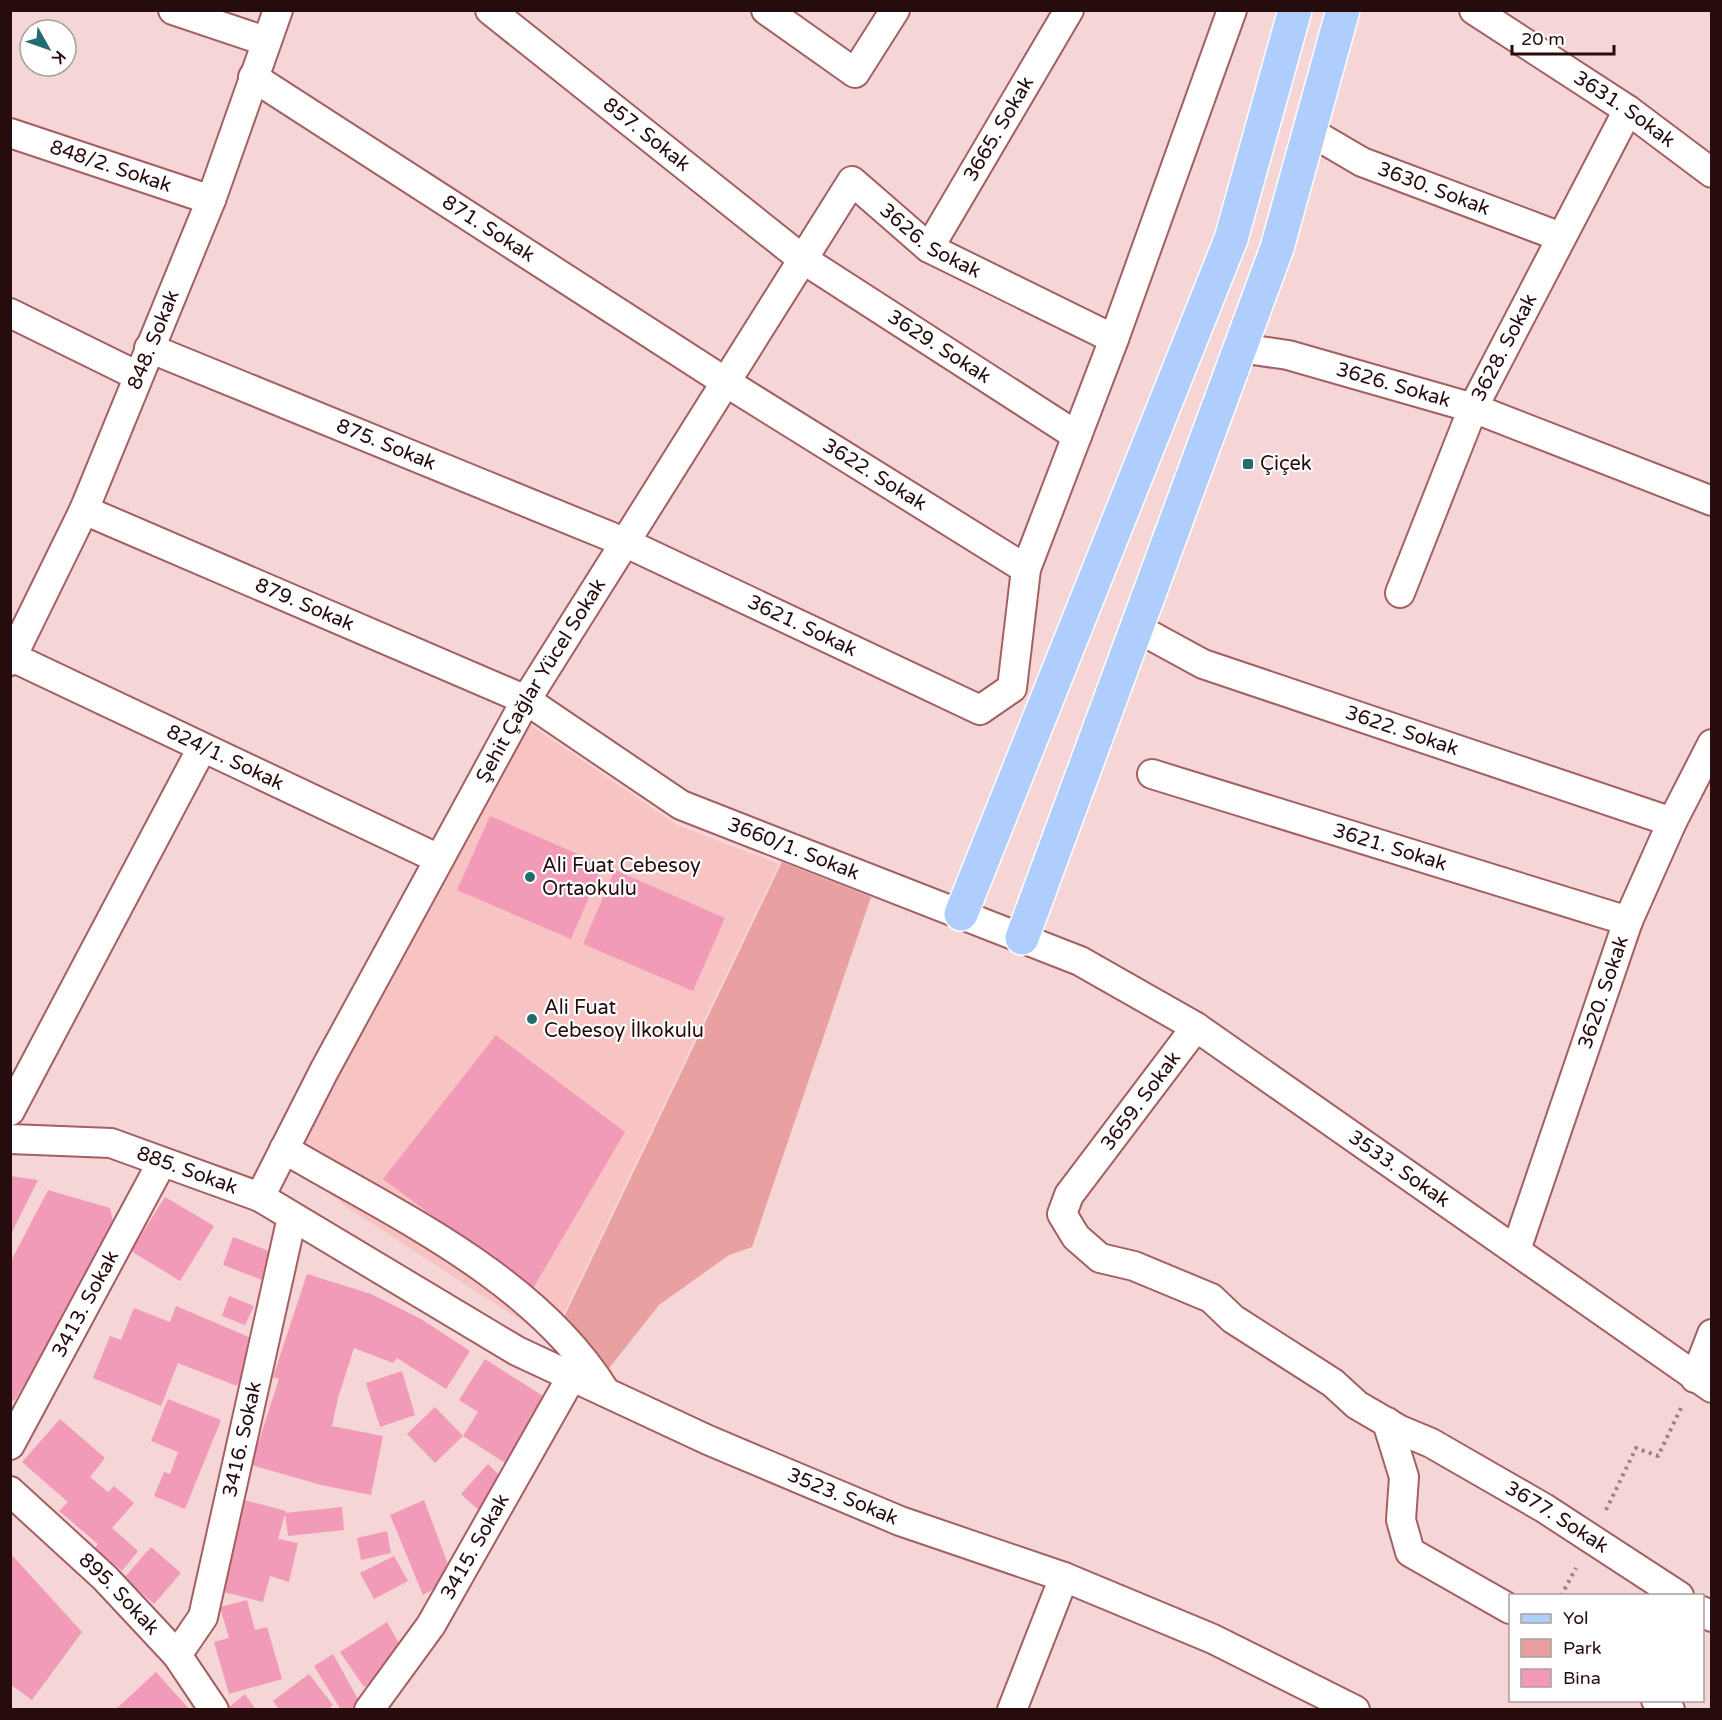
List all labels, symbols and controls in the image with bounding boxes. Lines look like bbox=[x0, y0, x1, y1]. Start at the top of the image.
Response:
north arrow bbox=[18, 18, 78, 78]
scale bar bbox=[1512, 18, 1614, 56]
text: 20 m bbox=[1521, 28, 1565, 50]
text: K bbox=[47, 46, 70, 68]
street label: 3631. Sokak bbox=[1569, 66, 1680, 153]
street label: 3665. Sokak bbox=[959, 72, 1039, 186]
street label: 857. Sokak bbox=[598, 93, 695, 177]
street label: 848/2. Sokak bbox=[47, 135, 175, 198]
street label: 3630. Sokak bbox=[1374, 157, 1493, 221]
street label: 871. Sokak bbox=[437, 190, 539, 268]
street label: 3626. Sokak bbox=[875, 198, 985, 284]
street label: 848. Sokak bbox=[123, 286, 185, 393]
street label: 3628. Sokak bbox=[1467, 290, 1542, 405]
street label: 3629. Sokak bbox=[883, 305, 995, 389]
street label: 3626. Sokak bbox=[1333, 357, 1453, 413]
street label: 875. Sokak bbox=[333, 414, 439, 476]
street label: 3622. Sokak bbox=[818, 433, 931, 516]
place label: Çiçek bbox=[1260, 452, 1312, 476]
marker: Çiçek bbox=[1241, 457, 1255, 471]
street label: 879. Sokak bbox=[251, 573, 358, 637]
street label: Şehit Çağlar Yücel Sokak bbox=[471, 574, 611, 787]
street label: 3621. Sokak bbox=[744, 590, 861, 662]
street label: 3622. Sokak bbox=[1342, 701, 1462, 761]
street label: 824/1. Sokak bbox=[163, 720, 288, 796]
street label: 3660/1. Sokak bbox=[724, 812, 863, 886]
street label: 3621. Sokak bbox=[1330, 819, 1450, 876]
place label: Ali Fuat Cebesoy Ortaokulu bbox=[542, 854, 701, 901]
marker: Ali Fuat Cebesoy Ortaokulu bbox=[523, 870, 537, 884]
street label: 3620. Sokak bbox=[1573, 933, 1634, 1052]
place label: Ali Fuat Cebesoy İlkokulu bbox=[544, 996, 704, 1043]
marker: Ali Fuat Cebesoy İlkokulu bbox=[525, 1012, 539, 1026]
street label: 3659. Sokak bbox=[1096, 1047, 1186, 1155]
street label: 3533. Sokak bbox=[1344, 1125, 1454, 1213]
street label: 885. Sokak bbox=[134, 1141, 241, 1200]
street label: 3413. Sokak bbox=[47, 1246, 124, 1362]
street label: 3416. Sokak bbox=[218, 1379, 267, 1500]
street label: 3523. Sokak bbox=[784, 1463, 902, 1531]
street label: 3677. Sokak bbox=[1501, 1476, 1613, 1559]
street label: 3415. Sokak bbox=[436, 1490, 515, 1604]
street label: 895. Sokak bbox=[74, 1548, 164, 1640]
legend bbox=[1509, 1594, 1704, 1702]
text: Yol bbox=[1563, 1607, 1589, 1629]
text: Park bbox=[1563, 1637, 1602, 1659]
text: Bina bbox=[1563, 1667, 1601, 1689]

